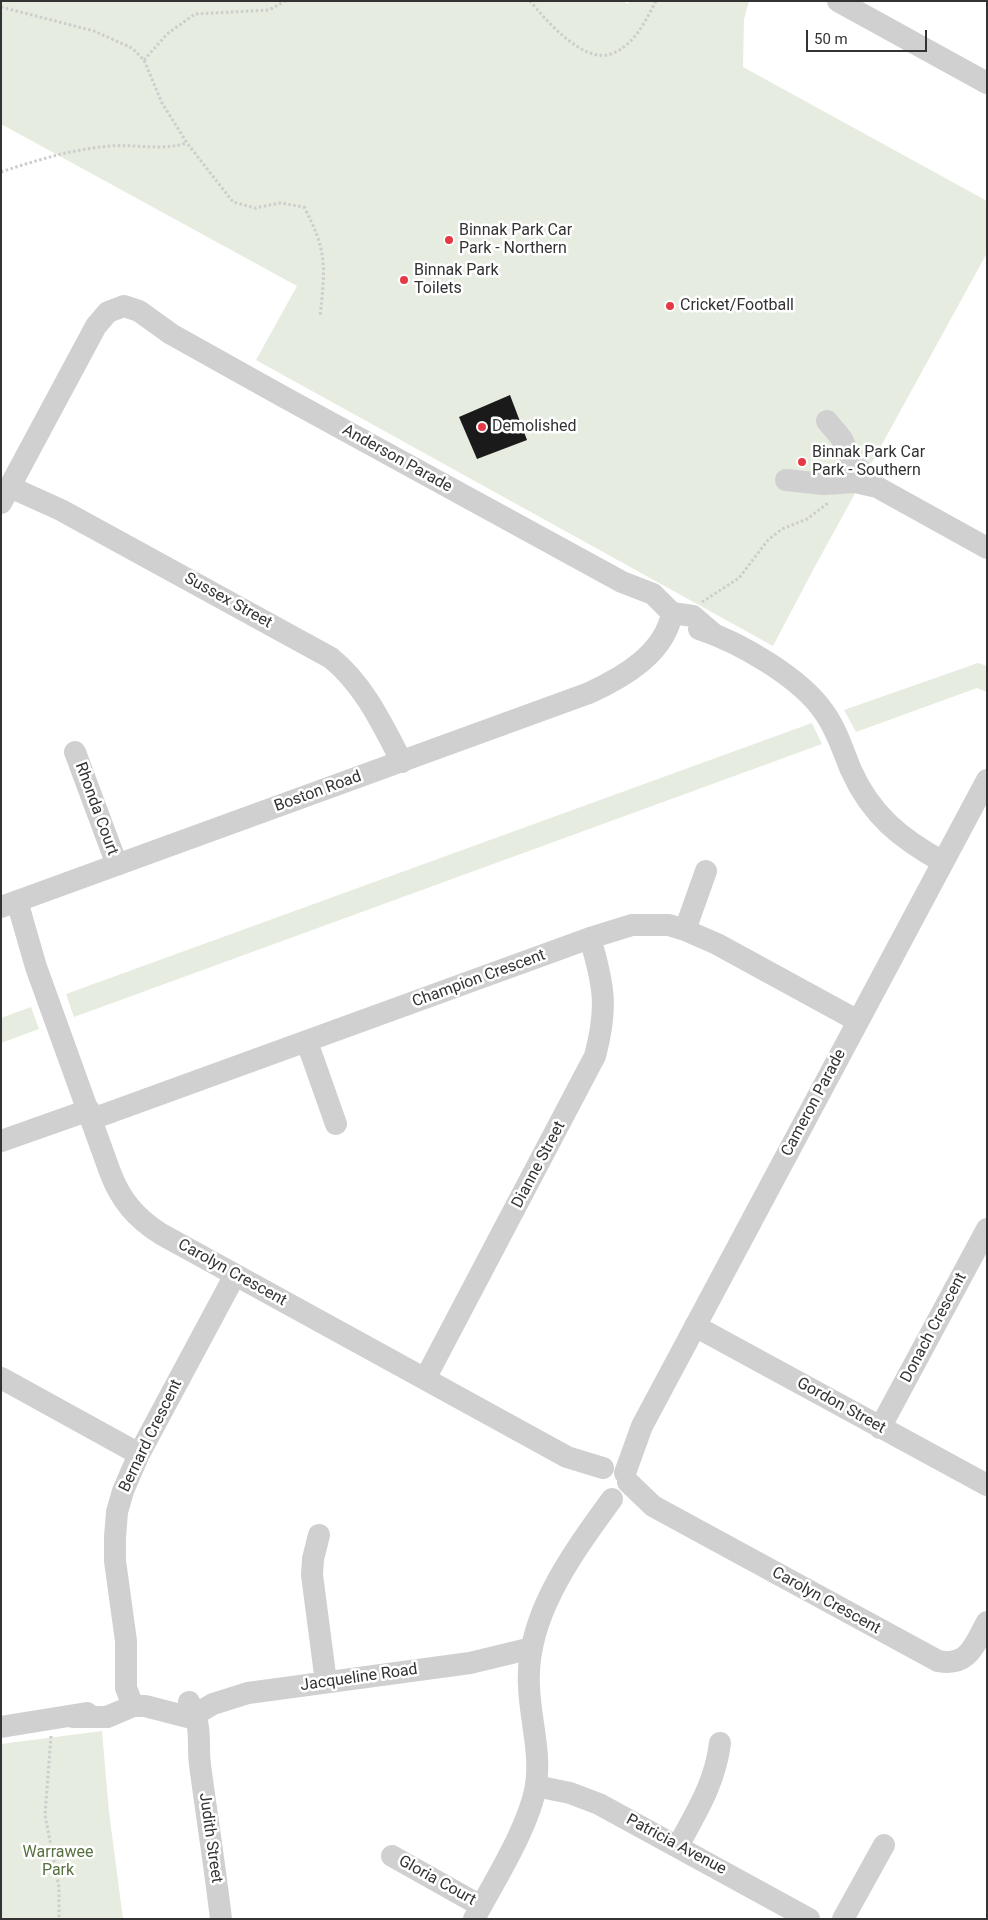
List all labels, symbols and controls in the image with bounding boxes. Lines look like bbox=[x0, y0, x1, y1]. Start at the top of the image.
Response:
scale bar bbox=[808, 20, 929, 52]
text: 50 m bbox=[814, 30, 848, 48]
place label: Binnak Park Car Park - Northern bbox=[459, 221, 572, 259]
marker: Binnak Park Car Park - Northern bbox=[443, 234, 455, 246]
place label: Binnak Park Toilets bbox=[414, 261, 499, 299]
marker: Binnak Park Toilets bbox=[398, 274, 410, 286]
place label: Cricket/Football bbox=[680, 296, 794, 316]
marker: Cricket/Football bbox=[664, 300, 676, 312]
place label: Demolished bbox=[492, 417, 576, 437]
street label: Anderson Parade bbox=[339, 421, 455, 497]
marker: Demolished bbox=[476, 421, 488, 433]
place label: Binnak Park Car Park - Southern bbox=[812, 443, 925, 481]
marker: Binnak Park Car Park - Southern bbox=[796, 456, 808, 468]
street label: Sussex Street bbox=[181, 569, 275, 633]
street label: Rhonda Court bbox=[70, 760, 122, 858]
street label: Boston Road bbox=[272, 767, 364, 817]
street label: Champion Crescent bbox=[410, 946, 548, 1012]
street label: Cameron Parade bbox=[778, 1046, 850, 1160]
street label: Dianne Street bbox=[508, 1118, 570, 1212]
street label: Carolyn Crescent bbox=[174, 1235, 290, 1311]
street label: Donach Crescent bbox=[897, 1270, 971, 1386]
street label: Gordon Street bbox=[793, 1374, 889, 1438]
street label: Bernard Crescent bbox=[115, 1376, 187, 1496]
street label: Carolyn Crescent bbox=[768, 1563, 884, 1639]
street label: Jacqueline Road bbox=[299, 1660, 419, 1696]
street label: Judith Street bbox=[194, 1792, 226, 1884]
street label: Patricia Avenue bbox=[623, 1811, 729, 1879]
park label: Warrawee Park bbox=[23, 1843, 93, 1881]
street label: Gloria Court bbox=[395, 1852, 479, 1910]

